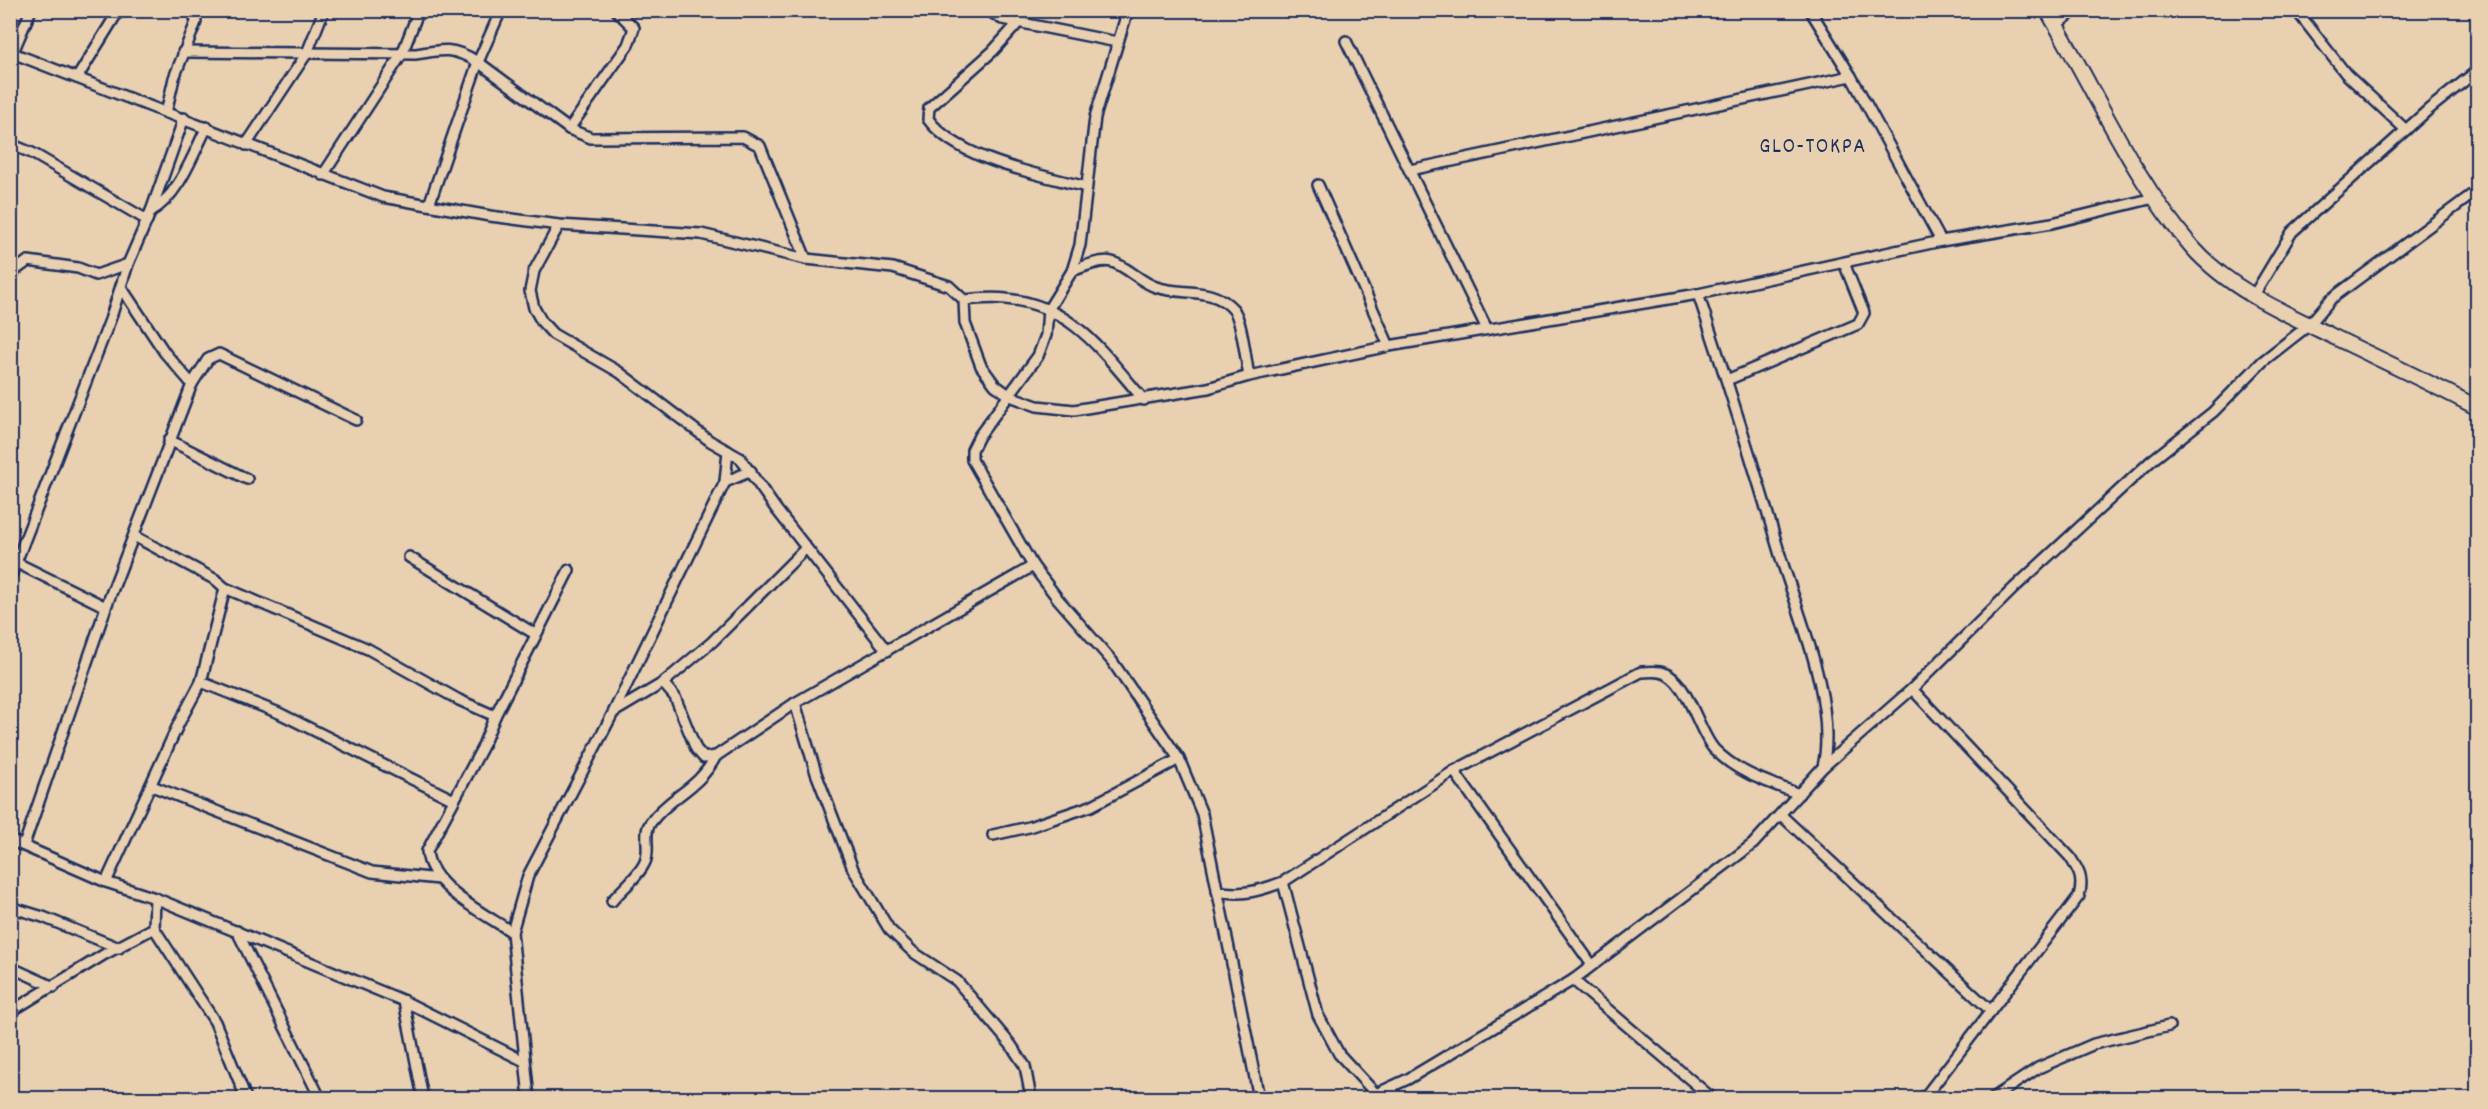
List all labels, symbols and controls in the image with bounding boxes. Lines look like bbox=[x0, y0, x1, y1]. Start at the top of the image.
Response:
district label: GLO-TOKPA bbox=[1759, 132, 1867, 163]

